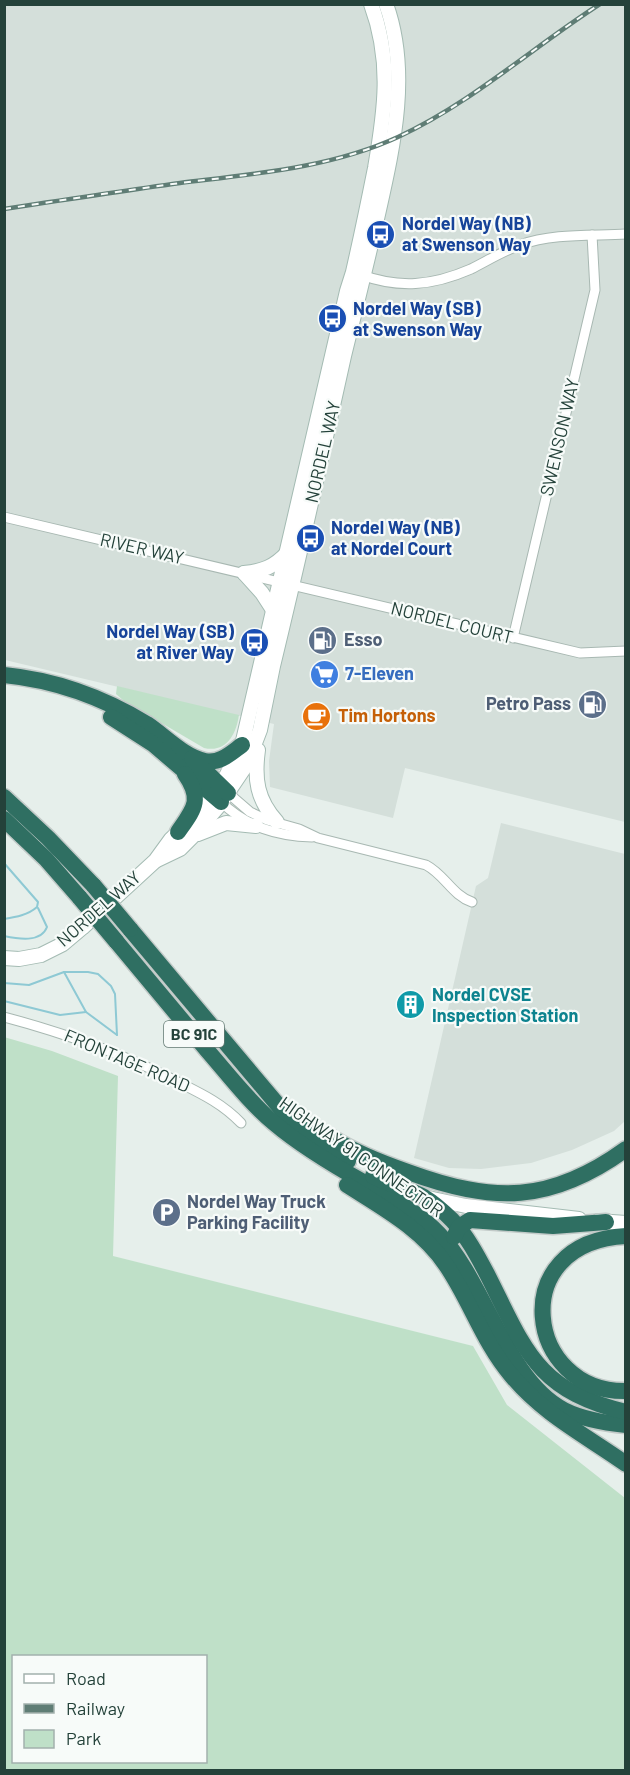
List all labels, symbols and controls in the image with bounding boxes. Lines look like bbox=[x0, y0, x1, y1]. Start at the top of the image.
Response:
place label: Nordel Way (NB) at Swenson Way bbox=[402, 212, 532, 255]
bus stop icon: Nordel Way (NB) at Swenson Way bbox=[365, 218, 397, 250]
place label: Nordel Way (SB) at Swenson Way bbox=[353, 297, 482, 340]
bus stop icon: Nordel Way (SB) at Swenson Way bbox=[316, 303, 348, 335]
street label: SWENSON WAY bbox=[535, 376, 583, 498]
street label: NORDEL WAY bbox=[300, 399, 344, 505]
place label: Nordel Way (NB) at Nordel Court bbox=[331, 516, 461, 559]
bus stop icon: Nordel Way (NB) at Nordel Court bbox=[294, 522, 326, 554]
street label: RIVER WAY bbox=[98, 528, 186, 568]
street label: NORDEL COURT bbox=[389, 596, 516, 648]
place label: Nordel Way (SB) at River Way bbox=[106, 620, 235, 663]
fuel station icon: Esso bbox=[307, 624, 339, 656]
bus stop icon: Nordel Way (SB) at River Way bbox=[239, 626, 271, 658]
place label: Esso bbox=[344, 628, 382, 650]
supermarket icon: 7-Eleven bbox=[308, 658, 340, 690]
place label: 7-Eleven bbox=[345, 662, 414, 684]
fuel station icon: Petro Pass bbox=[576, 688, 608, 720]
place label: Petro Pass bbox=[486, 692, 571, 714]
cafe icon: Tim Hortons bbox=[301, 700, 333, 732]
place label: Tim Hortons bbox=[338, 704, 436, 726]
street label: NORDEL WAY bbox=[52, 866, 145, 951]
place label: Nordel CVSE Inspection Station bbox=[432, 983, 578, 1026]
building icon: Nordel CVSE Inspection Station bbox=[395, 989, 427, 1021]
road number: BC 91C bbox=[164, 1021, 224, 1047]
street label: FRONTAGE ROAD bbox=[61, 1024, 194, 1096]
street label: HIGHWAY 91 CONNECTOR bbox=[275, 1091, 448, 1221]
place label: Nordel Way Truck Parking Facility bbox=[187, 1190, 326, 1233]
parking icon: Nordel Way Truck Parking Facility bbox=[150, 1196, 182, 1228]
legend bbox=[12, 1655, 207, 1763]
text: Road bbox=[66, 1667, 106, 1689]
text: Railway bbox=[66, 1697, 125, 1719]
text: Park bbox=[66, 1727, 101, 1749]

